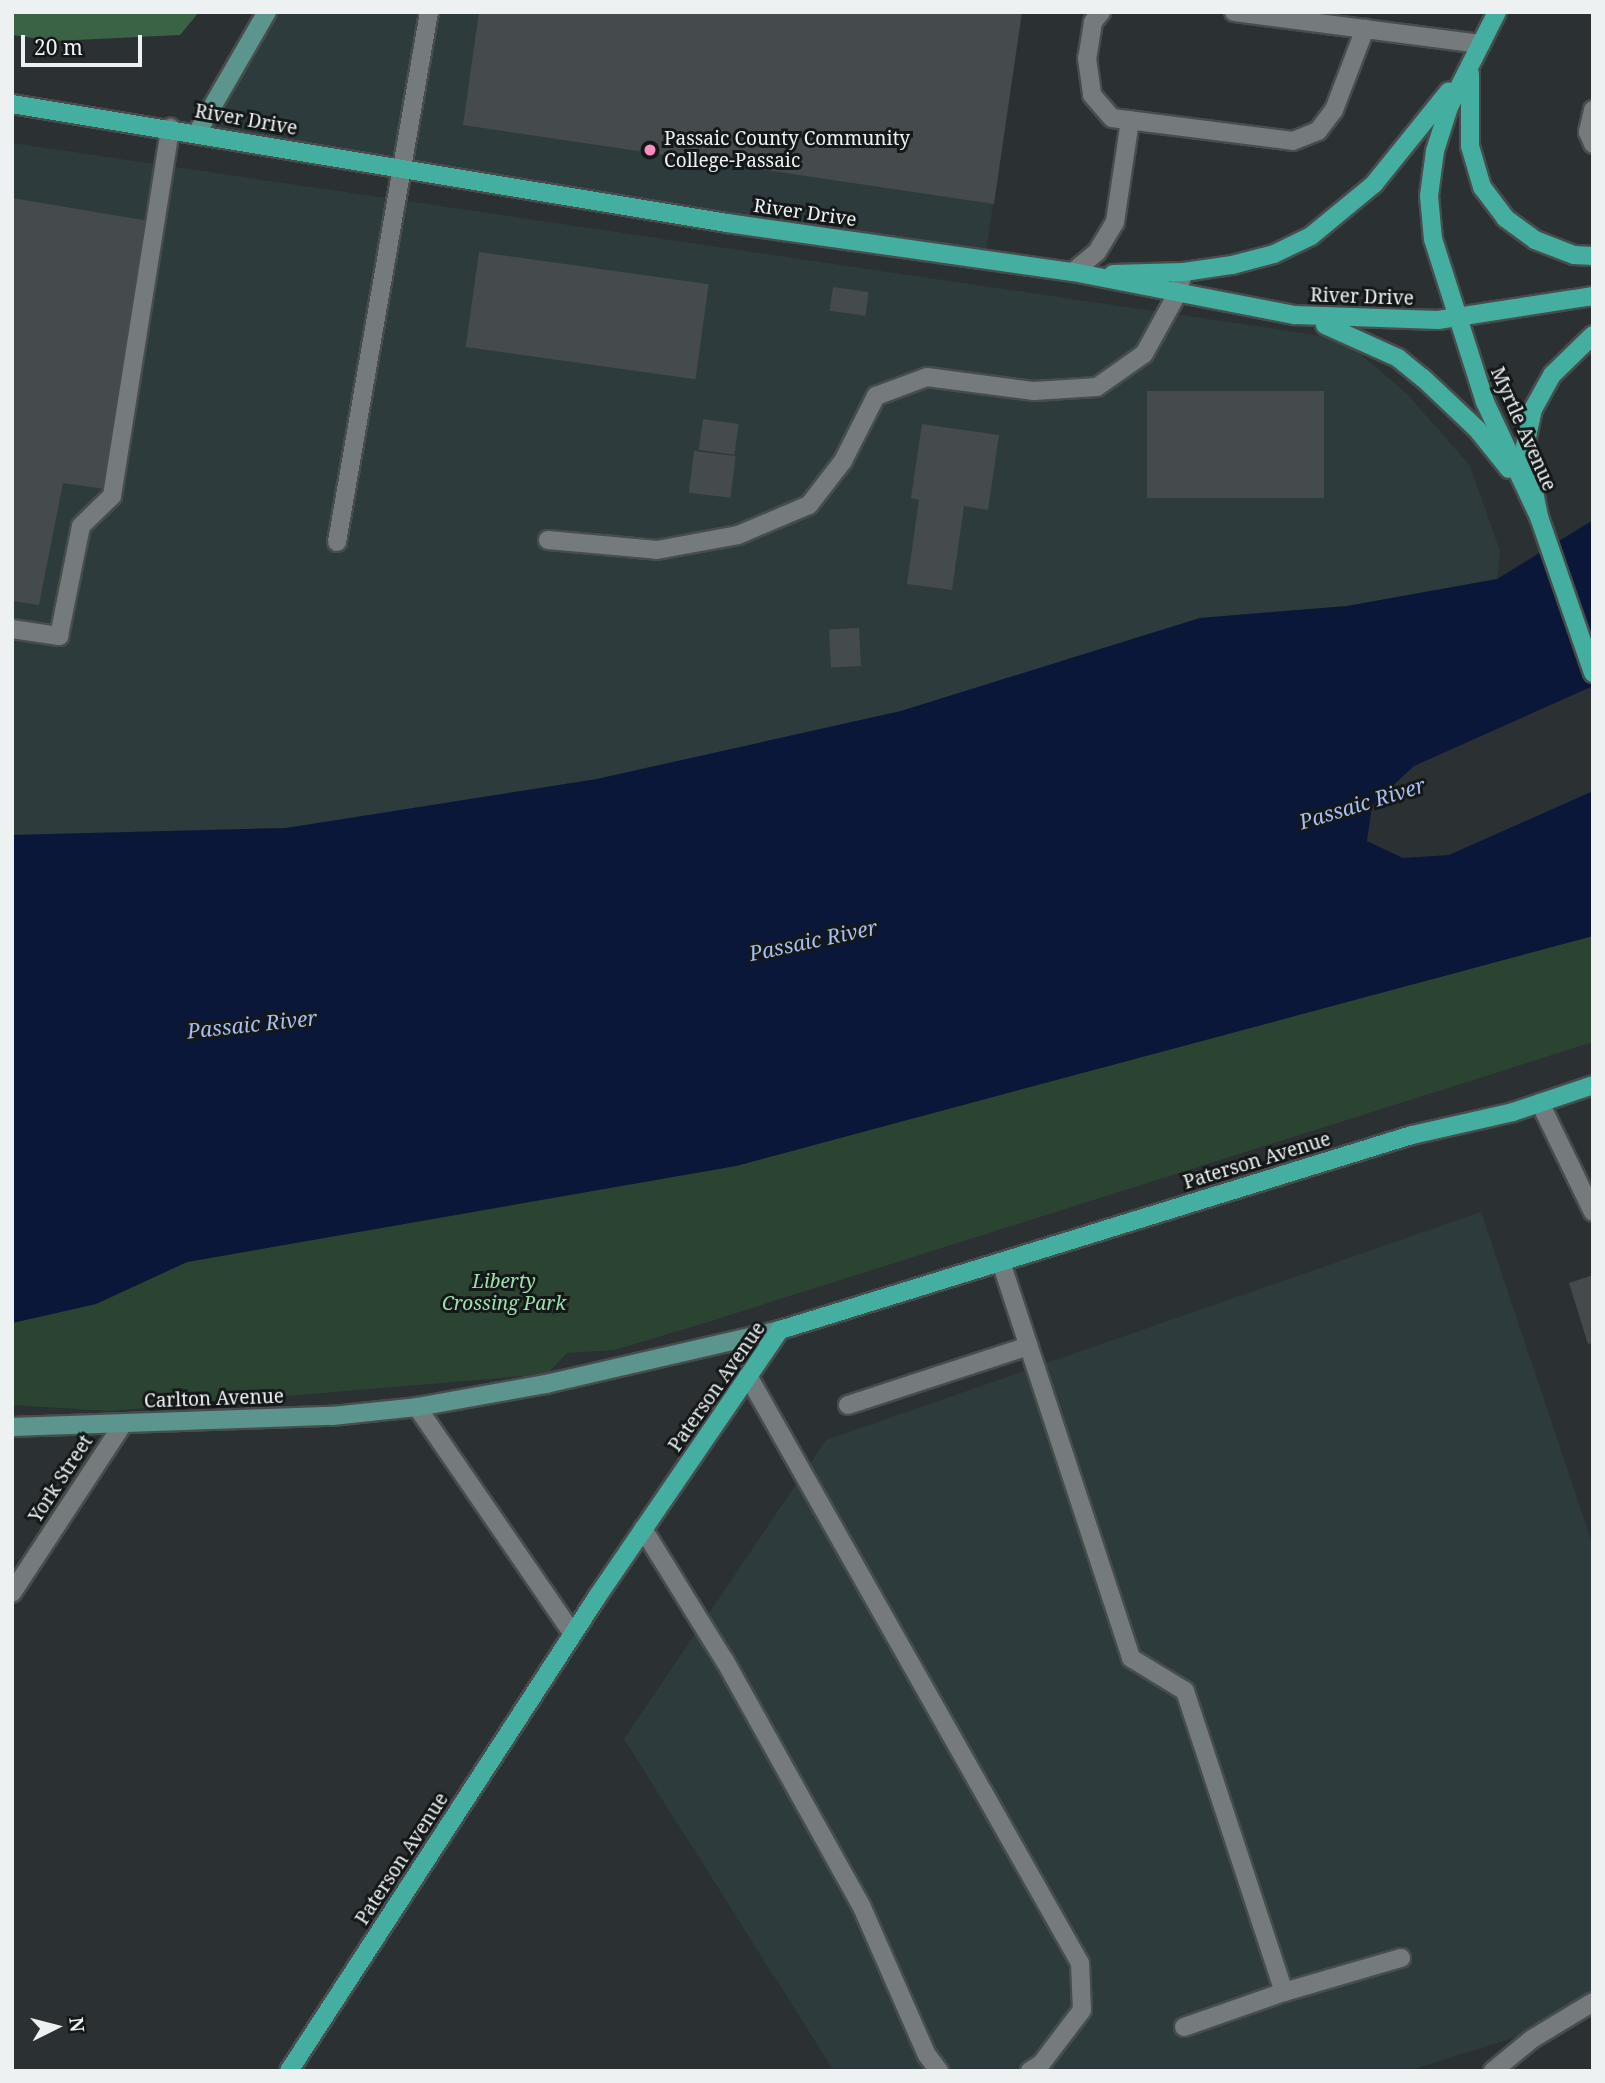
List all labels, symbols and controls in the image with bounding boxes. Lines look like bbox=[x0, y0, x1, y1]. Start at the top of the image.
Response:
scale bar bbox=[24, 21, 145, 65]
text: 20 m bbox=[34, 33, 83, 61]
street label: River Drive bbox=[193, 100, 299, 140]
place label: Passaic County Community College-Passaic bbox=[664, 128, 910, 172]
marker: Passaic County Community College-Passaic bbox=[642, 142, 658, 158]
street label: River Drive bbox=[752, 195, 858, 231]
street label: River Drive bbox=[1310, 284, 1414, 310]
street label: Myrtle Avenue bbox=[1486, 364, 1560, 494]
water label: Passaic River bbox=[1296, 772, 1428, 834]
water label: Passaic River bbox=[746, 914, 880, 966]
water label: Passaic River bbox=[186, 1005, 318, 1043]
street label: Paterson Avenue bbox=[1181, 1128, 1333, 1194]
park label: Liberty Crossing Park bbox=[442, 1271, 566, 1315]
street label: Paterson Avenue bbox=[664, 1318, 770, 1456]
street label: Carlton Avenue bbox=[144, 1385, 284, 1413]
street label: York Street bbox=[24, 1431, 98, 1527]
street label: Paterson Avenue bbox=[351, 1789, 453, 1929]
north arrow bbox=[21, 1992, 91, 2062]
text: N bbox=[63, 2016, 91, 2034]

